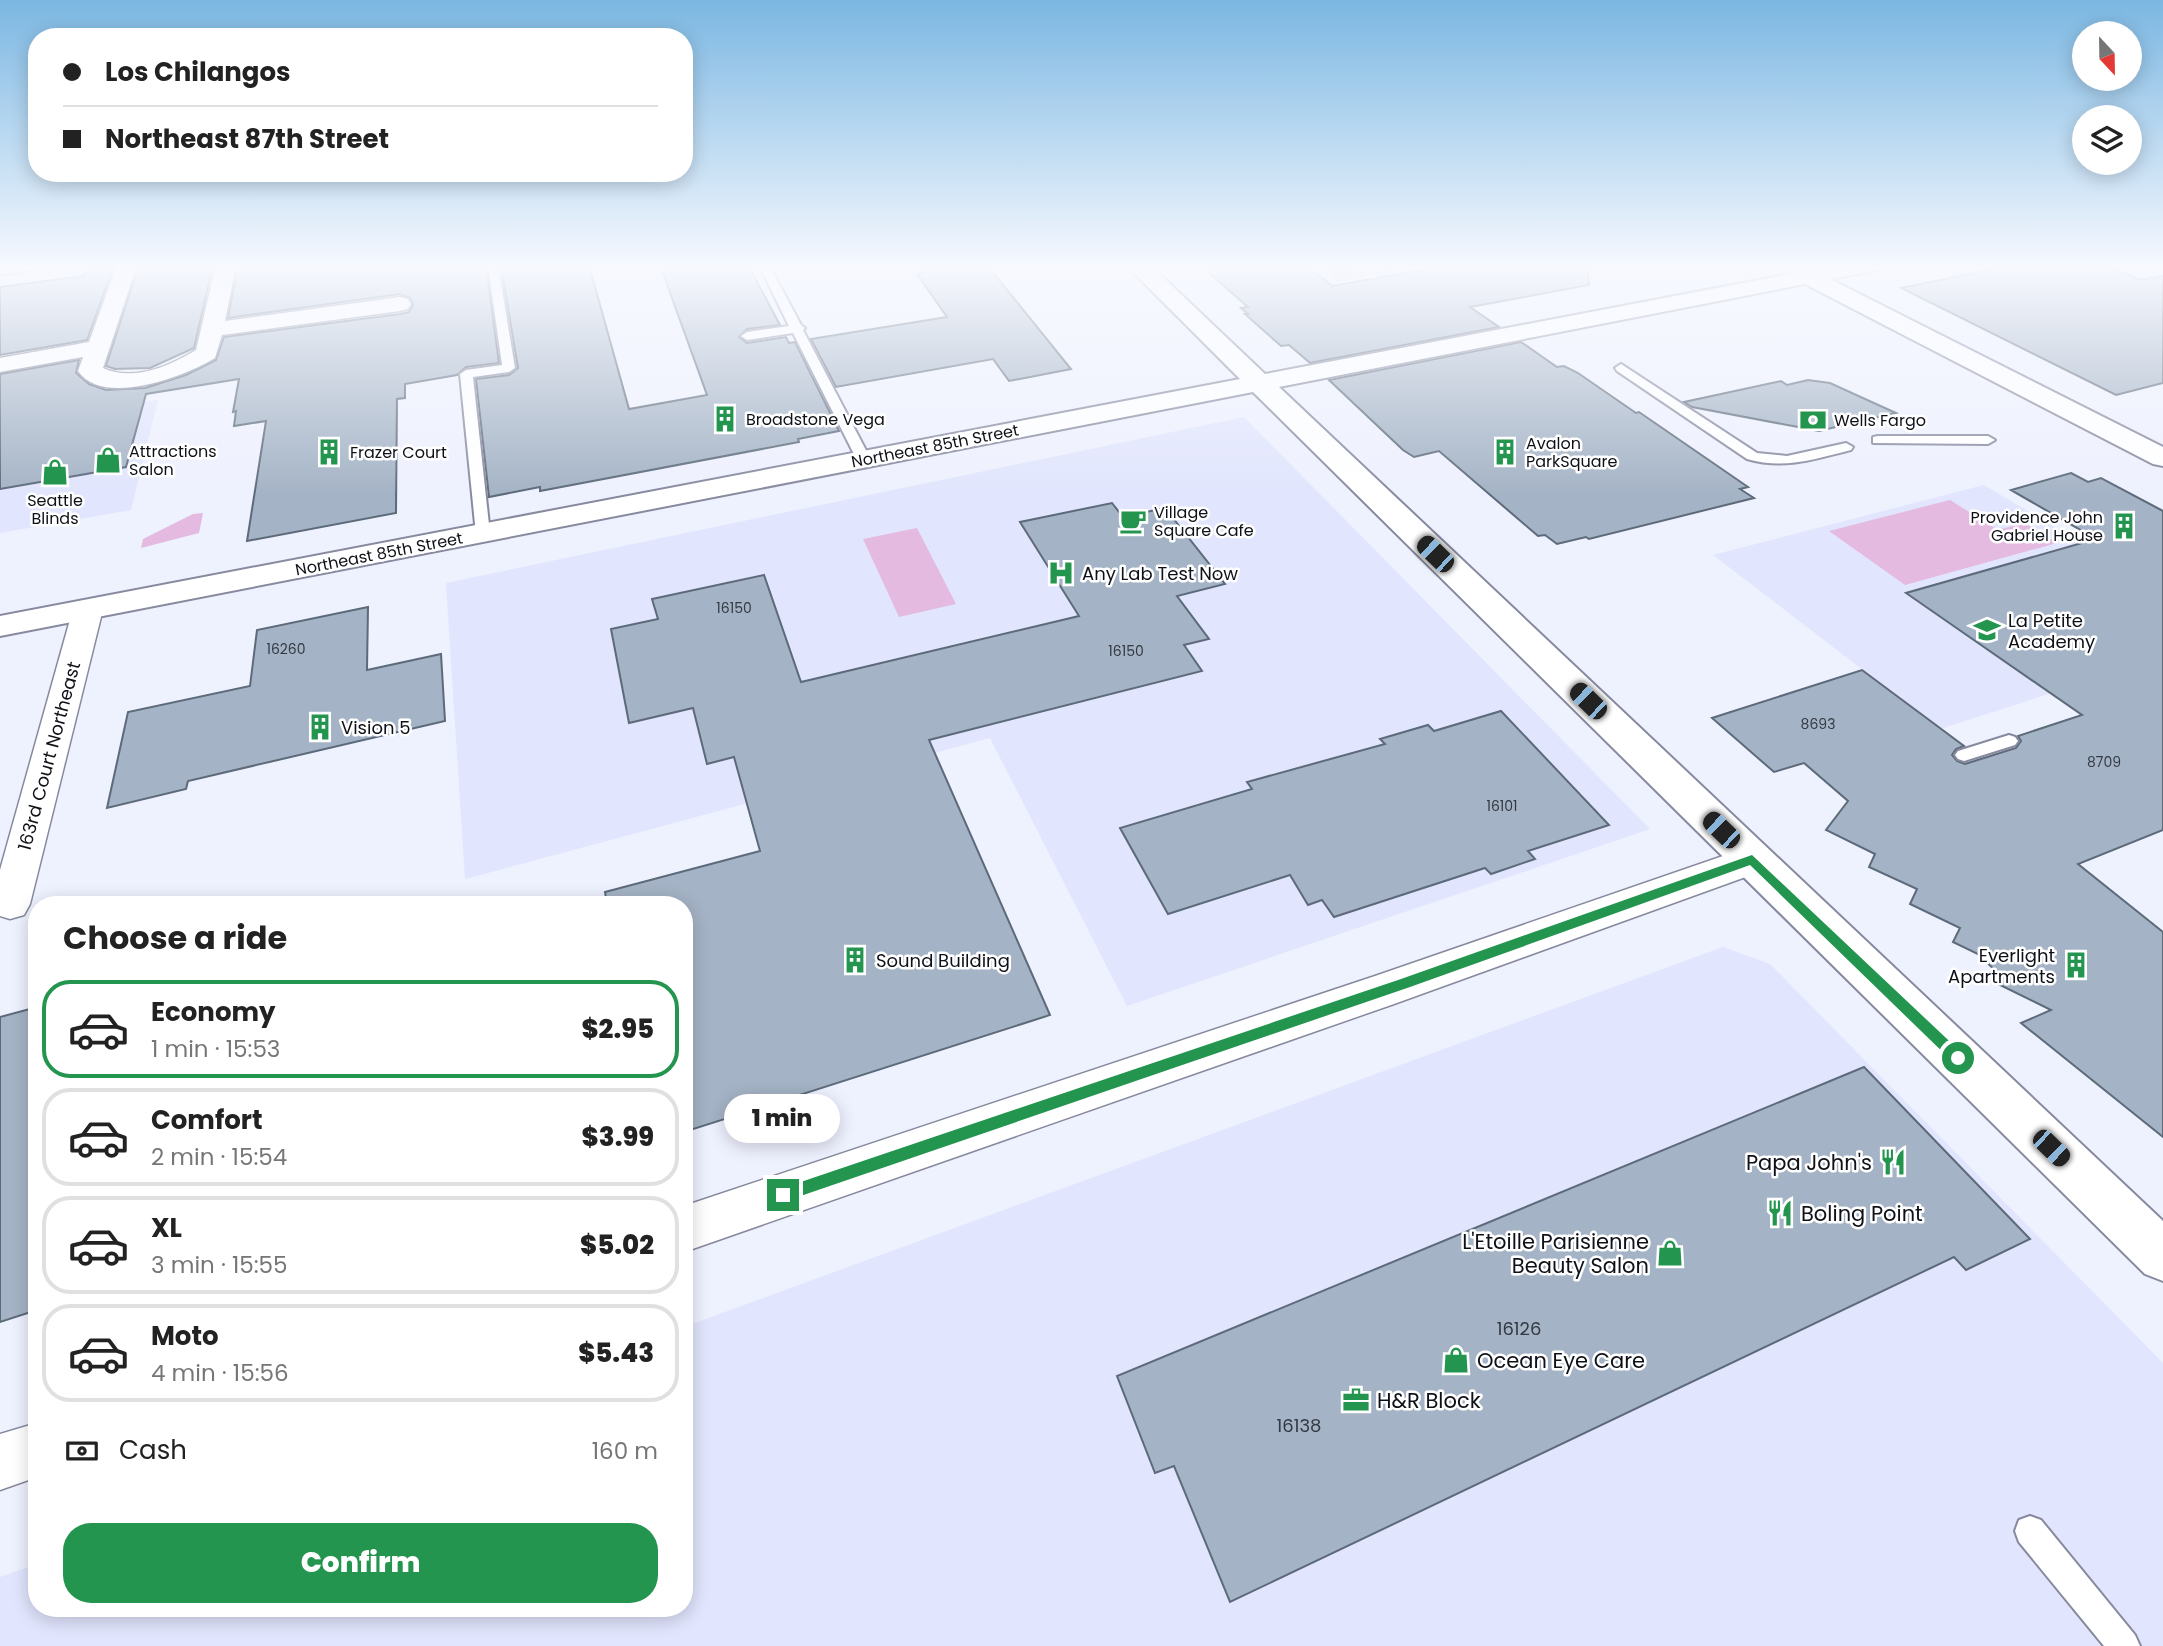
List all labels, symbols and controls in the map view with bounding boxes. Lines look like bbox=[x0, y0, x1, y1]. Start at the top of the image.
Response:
north arrow bbox=[2072, 21, 2142, 91]
map controls bbox=[2072, 21, 2142, 175]
text: Los Chilangos bbox=[105, 54, 291, 90]
button: layers bbox=[2072, 105, 2142, 175]
text: Northeast 87th Street bbox=[105, 121, 389, 157]
building icon: Broadstone Vega bbox=[710, 404, 740, 434]
bank icon: Wells Fargo bbox=[1798, 405, 1828, 435]
place label: Broadstone Vega bbox=[746, 408, 885, 431]
place label: Wells Fargo bbox=[1834, 409, 1926, 432]
street label: Northeast 85th Street bbox=[849, 418, 1021, 474]
place label: Avalon ParkSquare bbox=[1526, 432, 1618, 473]
building icon: Frazer Court bbox=[314, 437, 344, 467]
building icon: Avalon ParkSquare bbox=[1490, 437, 1520, 467]
place label: Attractions Salon bbox=[129, 440, 217, 481]
place label: Frazer Court bbox=[350, 441, 447, 464]
shop icon: Attractions Salon bbox=[93, 445, 123, 475]
shop icon: Seattle Blinds bbox=[40, 457, 70, 487]
place label: Seattle Blinds bbox=[27, 489, 83, 530]
place label: Village Square Cafe bbox=[1154, 501, 1254, 542]
cafe icon: Village Square Cafe bbox=[1118, 506, 1148, 536]
place label: Providence John Gabriel House bbox=[1971, 506, 2103, 547]
building icon: Providence John Gabriel House bbox=[2109, 511, 2139, 541]
street label: Northeast 85th Street bbox=[293, 526, 465, 582]
car bbox=[1413, 532, 1458, 576]
hospital icon: Any Lab Test Now bbox=[1046, 558, 1076, 588]
place label: Any Lab Test Now bbox=[1082, 561, 1238, 586]
house number: 16150 bbox=[716, 598, 752, 618]
place label: La Petite Academy bbox=[2008, 608, 2095, 654]
school or university icon: La Petite Academy bbox=[1972, 615, 2002, 645]
house number: 16260 bbox=[266, 639, 306, 659]
house number: 16150 bbox=[1108, 641, 1144, 661]
street label: 163rd Court Northeast bbox=[12, 659, 86, 853]
car bbox=[1566, 679, 1611, 723]
building icon: Vision 5 bbox=[305, 712, 335, 742]
house number: 8693 bbox=[1801, 714, 1835, 734]
place label: Vision 5 bbox=[341, 715, 411, 740]
house number: 8709 bbox=[2087, 752, 2121, 772]
house number: 16101 bbox=[1486, 796, 1518, 816]
car bbox=[1699, 808, 1744, 852]
text: Choose a ride bbox=[63, 915, 287, 960]
place label: Everlight Apartments bbox=[1948, 943, 2055, 989]
building icon: Sound Building bbox=[840, 945, 870, 975]
place label: Sound Building bbox=[876, 948, 1010, 973]
building icon: Everlight Apartments bbox=[2061, 950, 2091, 980]
text: Economy bbox=[151, 994, 275, 1030]
icon: car bbox=[67, 998, 130, 1061]
text: $2.95 bbox=[581, 1011, 654, 1047]
text: 1 min · 15:53 bbox=[151, 1033, 280, 1065]
route start bbox=[1942, 1042, 1974, 1074]
callout: 1 min bbox=[725, 1094, 841, 1142]
text: Comfort bbox=[151, 1102, 263, 1138]
text: 1 min bbox=[752, 1102, 812, 1134]
icon: car bbox=[67, 1106, 130, 1169]
text: $3.99 bbox=[582, 1119, 654, 1155]
car bbox=[2029, 1126, 2074, 1170]
text: 2 min · 15:54 bbox=[151, 1141, 287, 1173]
restaurant icon: Papa John's bbox=[1878, 1147, 1908, 1177]
place label: Papa John's bbox=[1746, 1148, 1872, 1177]
route end bbox=[767, 1179, 799, 1211]
restaurant icon: Boling Point bbox=[1765, 1198, 1795, 1228]
place label: Boling Point bbox=[1801, 1199, 1923, 1228]
text: XL bbox=[151, 1210, 182, 1246]
icon: car bbox=[67, 1214, 130, 1277]
text: $5.02 bbox=[580, 1227, 654, 1263]
place label: L'Etoille Parisienne Beauty Salon bbox=[1462, 1227, 1649, 1280]
shop icon: L'Etoille Parisienne Beauty Salon bbox=[1655, 1238, 1685, 1268]
text: 3 min · 15:55 bbox=[151, 1249, 288, 1281]
house number: 16126 bbox=[1497, 1316, 1541, 1341]
text: Moto bbox=[151, 1318, 219, 1354]
icon: car bbox=[67, 1322, 130, 1385]
text: $5.43 bbox=[578, 1335, 654, 1371]
shop icon: Ocean Eye Care bbox=[1441, 1345, 1471, 1375]
place label: Ocean Eye Care bbox=[1477, 1346, 1645, 1375]
text: 4 min · 15:56 bbox=[151, 1357, 289, 1389]
office icon: H&R Block bbox=[1341, 1385, 1371, 1415]
place label: H&R Block bbox=[1377, 1386, 1481, 1415]
house number: 16138 bbox=[1277, 1413, 1321, 1438]
icon: cash bbox=[63, 1432, 101, 1470]
text: Cash bbox=[119, 1432, 187, 1468]
text: 160 m bbox=[592, 1435, 658, 1467]
button: Confirm bbox=[63, 1523, 658, 1603]

